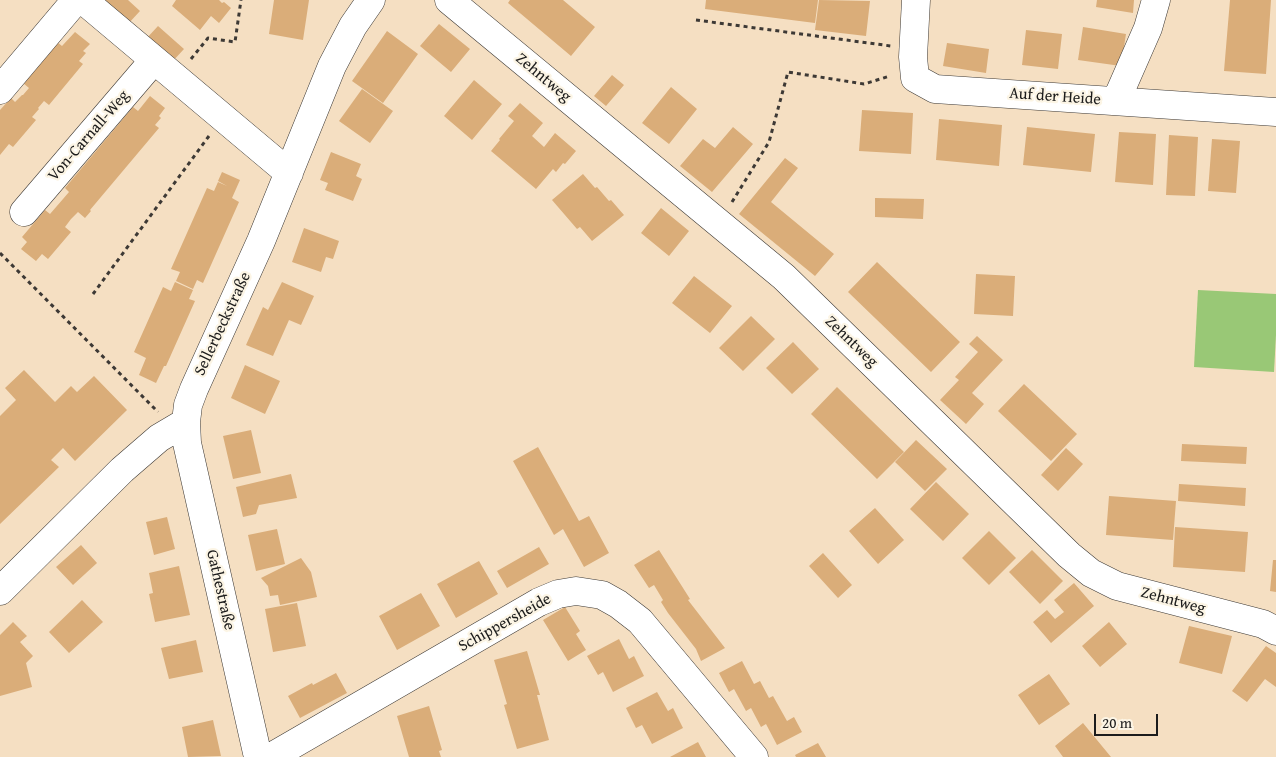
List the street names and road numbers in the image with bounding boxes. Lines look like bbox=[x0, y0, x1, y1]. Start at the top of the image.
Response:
street label: Zehntweg bbox=[512, 49, 574, 107]
street label: Auf der Heide bbox=[1009, 84, 1101, 110]
street label: Von-Carnall-Weg bbox=[44, 86, 134, 186]
street label: Sellerbeckstraße bbox=[191, 269, 255, 379]
street label: Zehntweg bbox=[821, 312, 881, 372]
street label: Gathestraße bbox=[201, 548, 239, 632]
street label: Zehntweg bbox=[1139, 583, 1207, 619]
street label: Schippersheide bbox=[455, 590, 555, 656]

